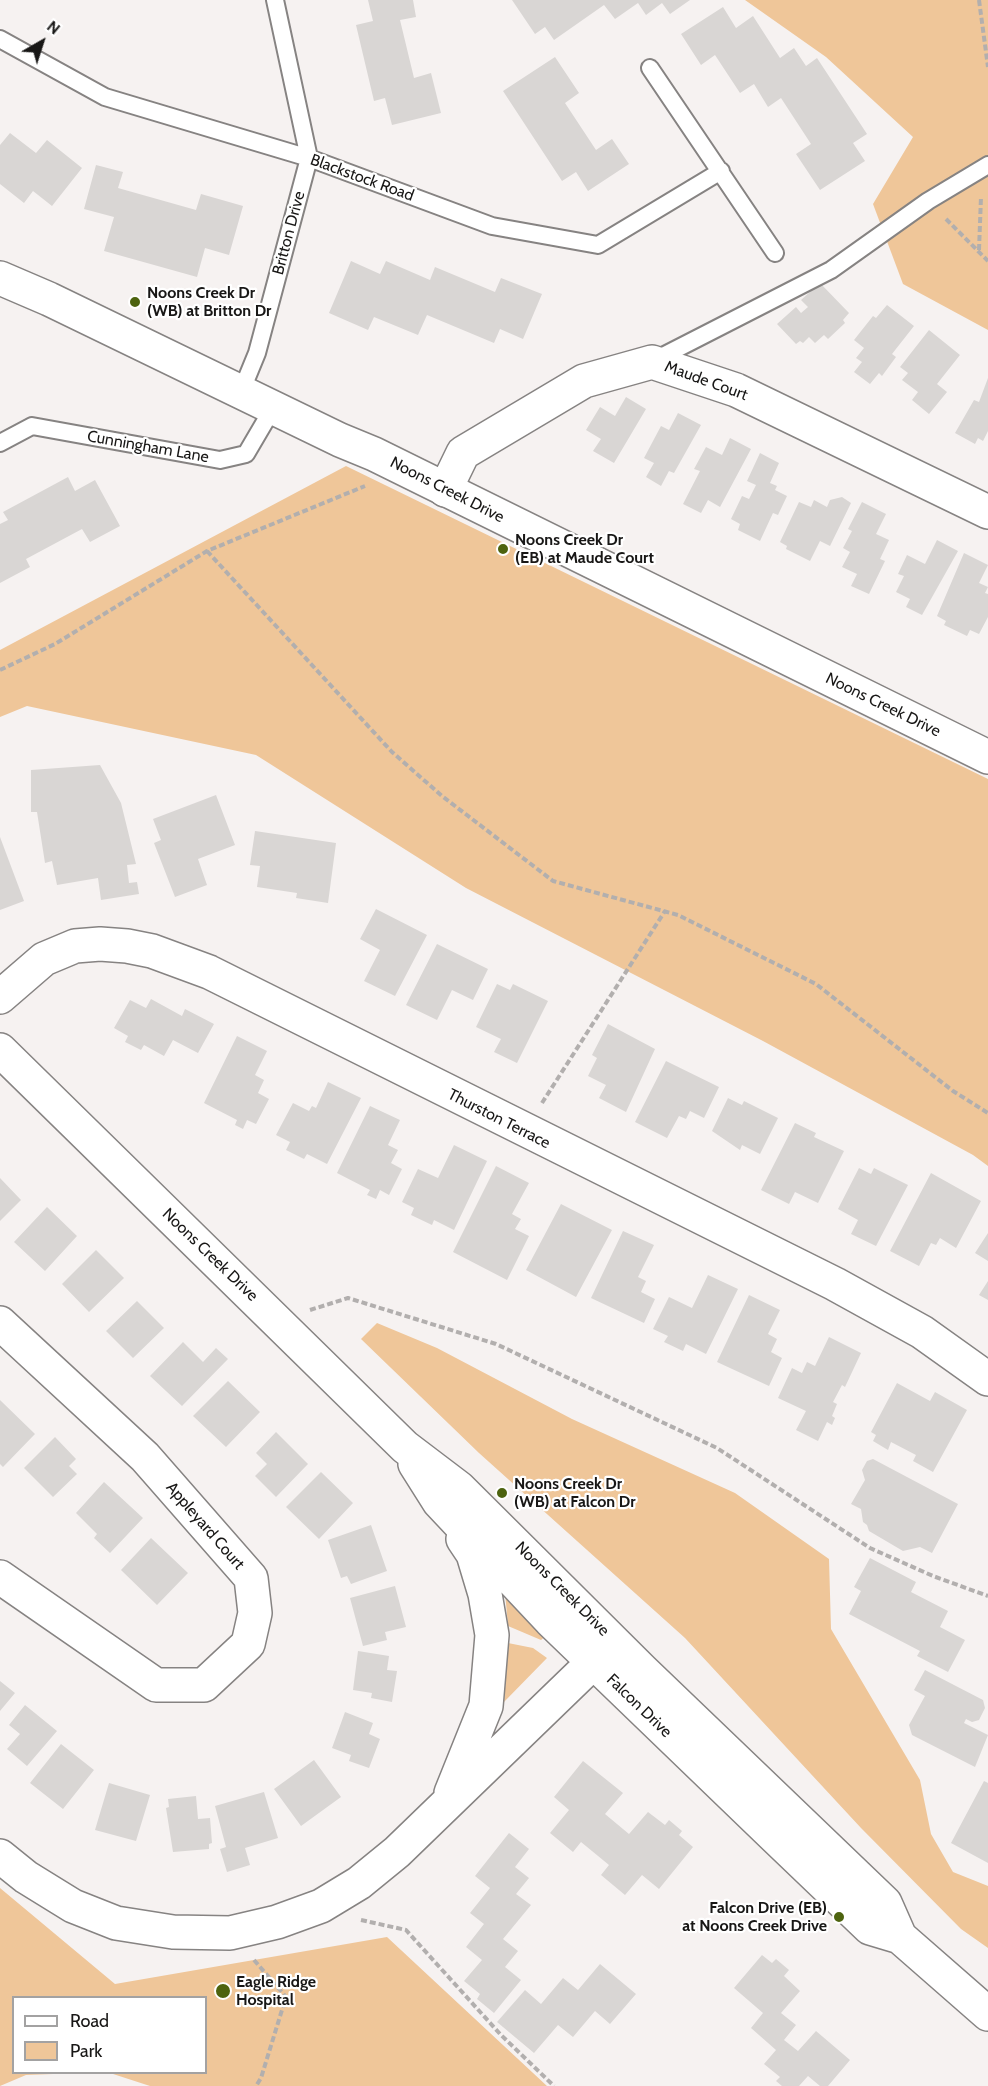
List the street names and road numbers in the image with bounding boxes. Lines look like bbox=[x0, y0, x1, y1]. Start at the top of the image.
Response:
street label: Blackstock Road bbox=[308, 150, 416, 206]
street label: Britton Drive bbox=[269, 189, 309, 277]
street label: Maude Court bbox=[662, 357, 750, 405]
street label: Cunningham Lane bbox=[86, 427, 210, 467]
street label: Noons Creek Drive bbox=[387, 453, 507, 527]
street label: Noons Creek Drive bbox=[822, 669, 944, 741]
street label: Thurston Terrace bbox=[445, 1085, 553, 1153]
street label: Noons Creek Drive bbox=[158, 1205, 262, 1305]
street label: Appleyard Court bbox=[162, 1478, 248, 1574]
street label: Noons Creek Drive bbox=[511, 1538, 613, 1640]
street label: Falcon Drive bbox=[602, 1670, 676, 1742]

